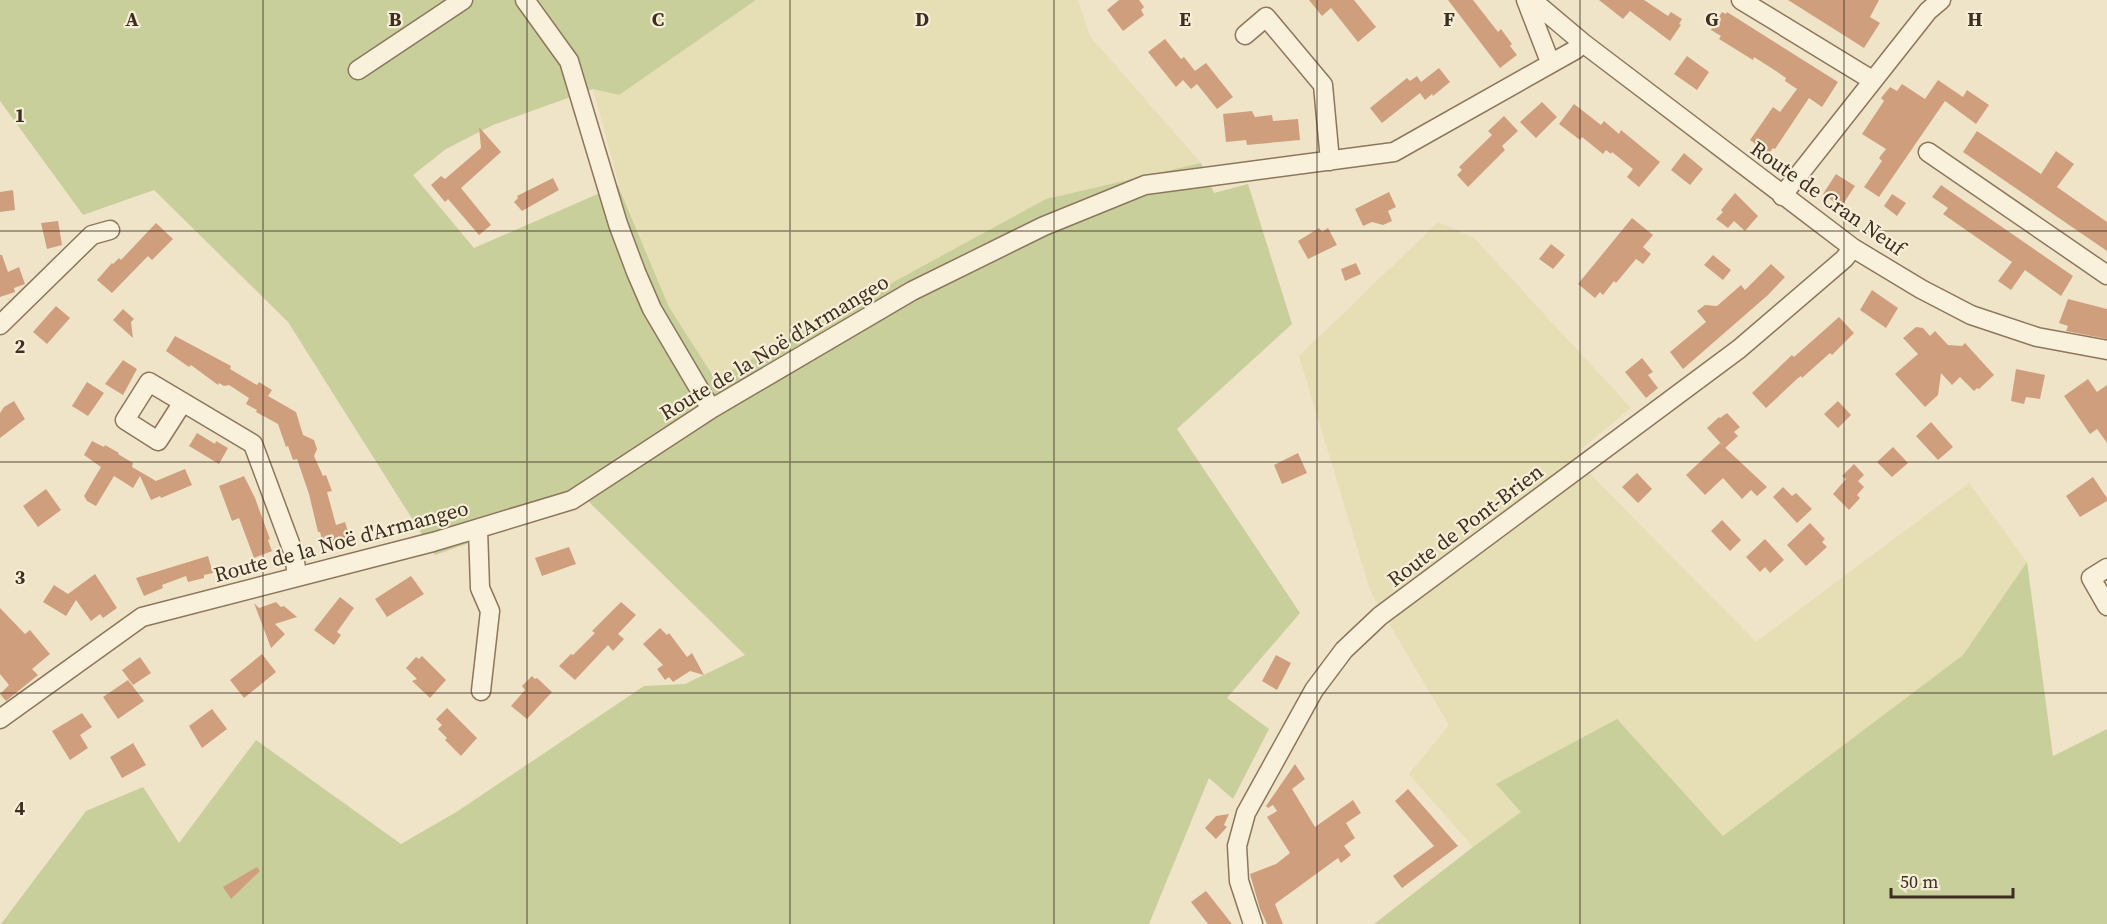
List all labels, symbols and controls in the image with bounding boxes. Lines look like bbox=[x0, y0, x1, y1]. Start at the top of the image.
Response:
text: A bbox=[125, 5, 139, 33]
text: B bbox=[388, 5, 402, 33]
text: C bbox=[652, 5, 664, 33]
text: D bbox=[915, 5, 929, 33]
text: E bbox=[1179, 5, 1191, 33]
text: F bbox=[1443, 5, 1455, 33]
text: G bbox=[1705, 5, 1719, 33]
text: H bbox=[1967, 5, 1983, 33]
text: 1 bbox=[15, 101, 25, 129]
street label: Route de Cran Neuf bbox=[1745, 134, 1912, 263]
street label: Route de la Noë d'Armangeo bbox=[654, 267, 894, 427]
text: 2 bbox=[15, 332, 26, 360]
street label: Route de Pont-Brien bbox=[1381, 457, 1549, 593]
street label: Route de la Noë d'Armangeo bbox=[211, 493, 471, 589]
text: 3 bbox=[15, 563, 26, 591]
text: 4 bbox=[15, 794, 26, 822]
scale bar bbox=[1891, 861, 2012, 899]
text: 50 m bbox=[1900, 869, 1938, 894]

